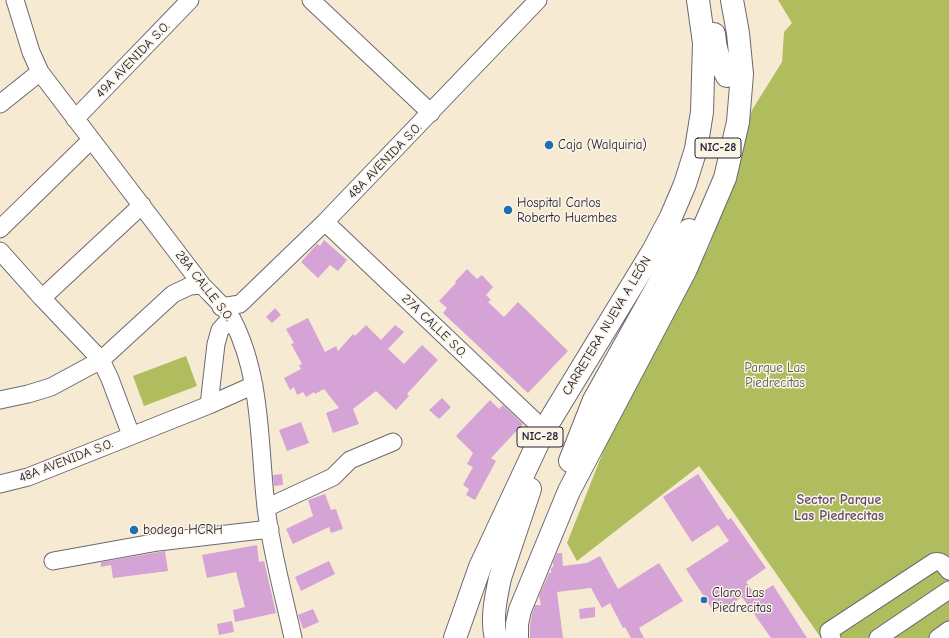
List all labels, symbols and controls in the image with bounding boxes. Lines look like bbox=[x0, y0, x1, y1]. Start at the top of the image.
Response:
street label: 49A AVENIDA S.O. bbox=[93, 19, 173, 101]
street label: 48A AVENIDA S.O. bbox=[345, 120, 425, 202]
place label: Caja (Walquiria) bbox=[558, 137, 647, 153]
road number: NIC-28 bbox=[695, 138, 741, 158]
marker: Caja (Walquiria) bbox=[543, 139, 555, 151]
place label: Hospital Carlos Roberto Huembes bbox=[517, 195, 617, 226]
marker: Hospital Carlos Roberto Huembes bbox=[502, 204, 514, 216]
street label: 28A CALLE S.O. bbox=[172, 248, 236, 324]
street label: CARRETERA NUEVA A LEÓN bbox=[559, 254, 655, 398]
street label: 27A CALLE S.O. bbox=[398, 291, 470, 361]
park label: Parque Las Piedrecitas bbox=[745, 360, 805, 391]
road number: NIC-28 bbox=[517, 427, 563, 447]
street label: 48A AVENIDA S.O. bbox=[17, 436, 115, 486]
district label: Sector Parque Las Piedrecitas bbox=[794, 492, 884, 524]
place label: bodega HCRH bbox=[143, 522, 223, 538]
marker: bodega HCRH bbox=[128, 524, 140, 536]
place label: Claro Las Piedrecitas bbox=[712, 585, 772, 616]
marker: Claro Las Piedrecitas bbox=[699, 595, 709, 605]

